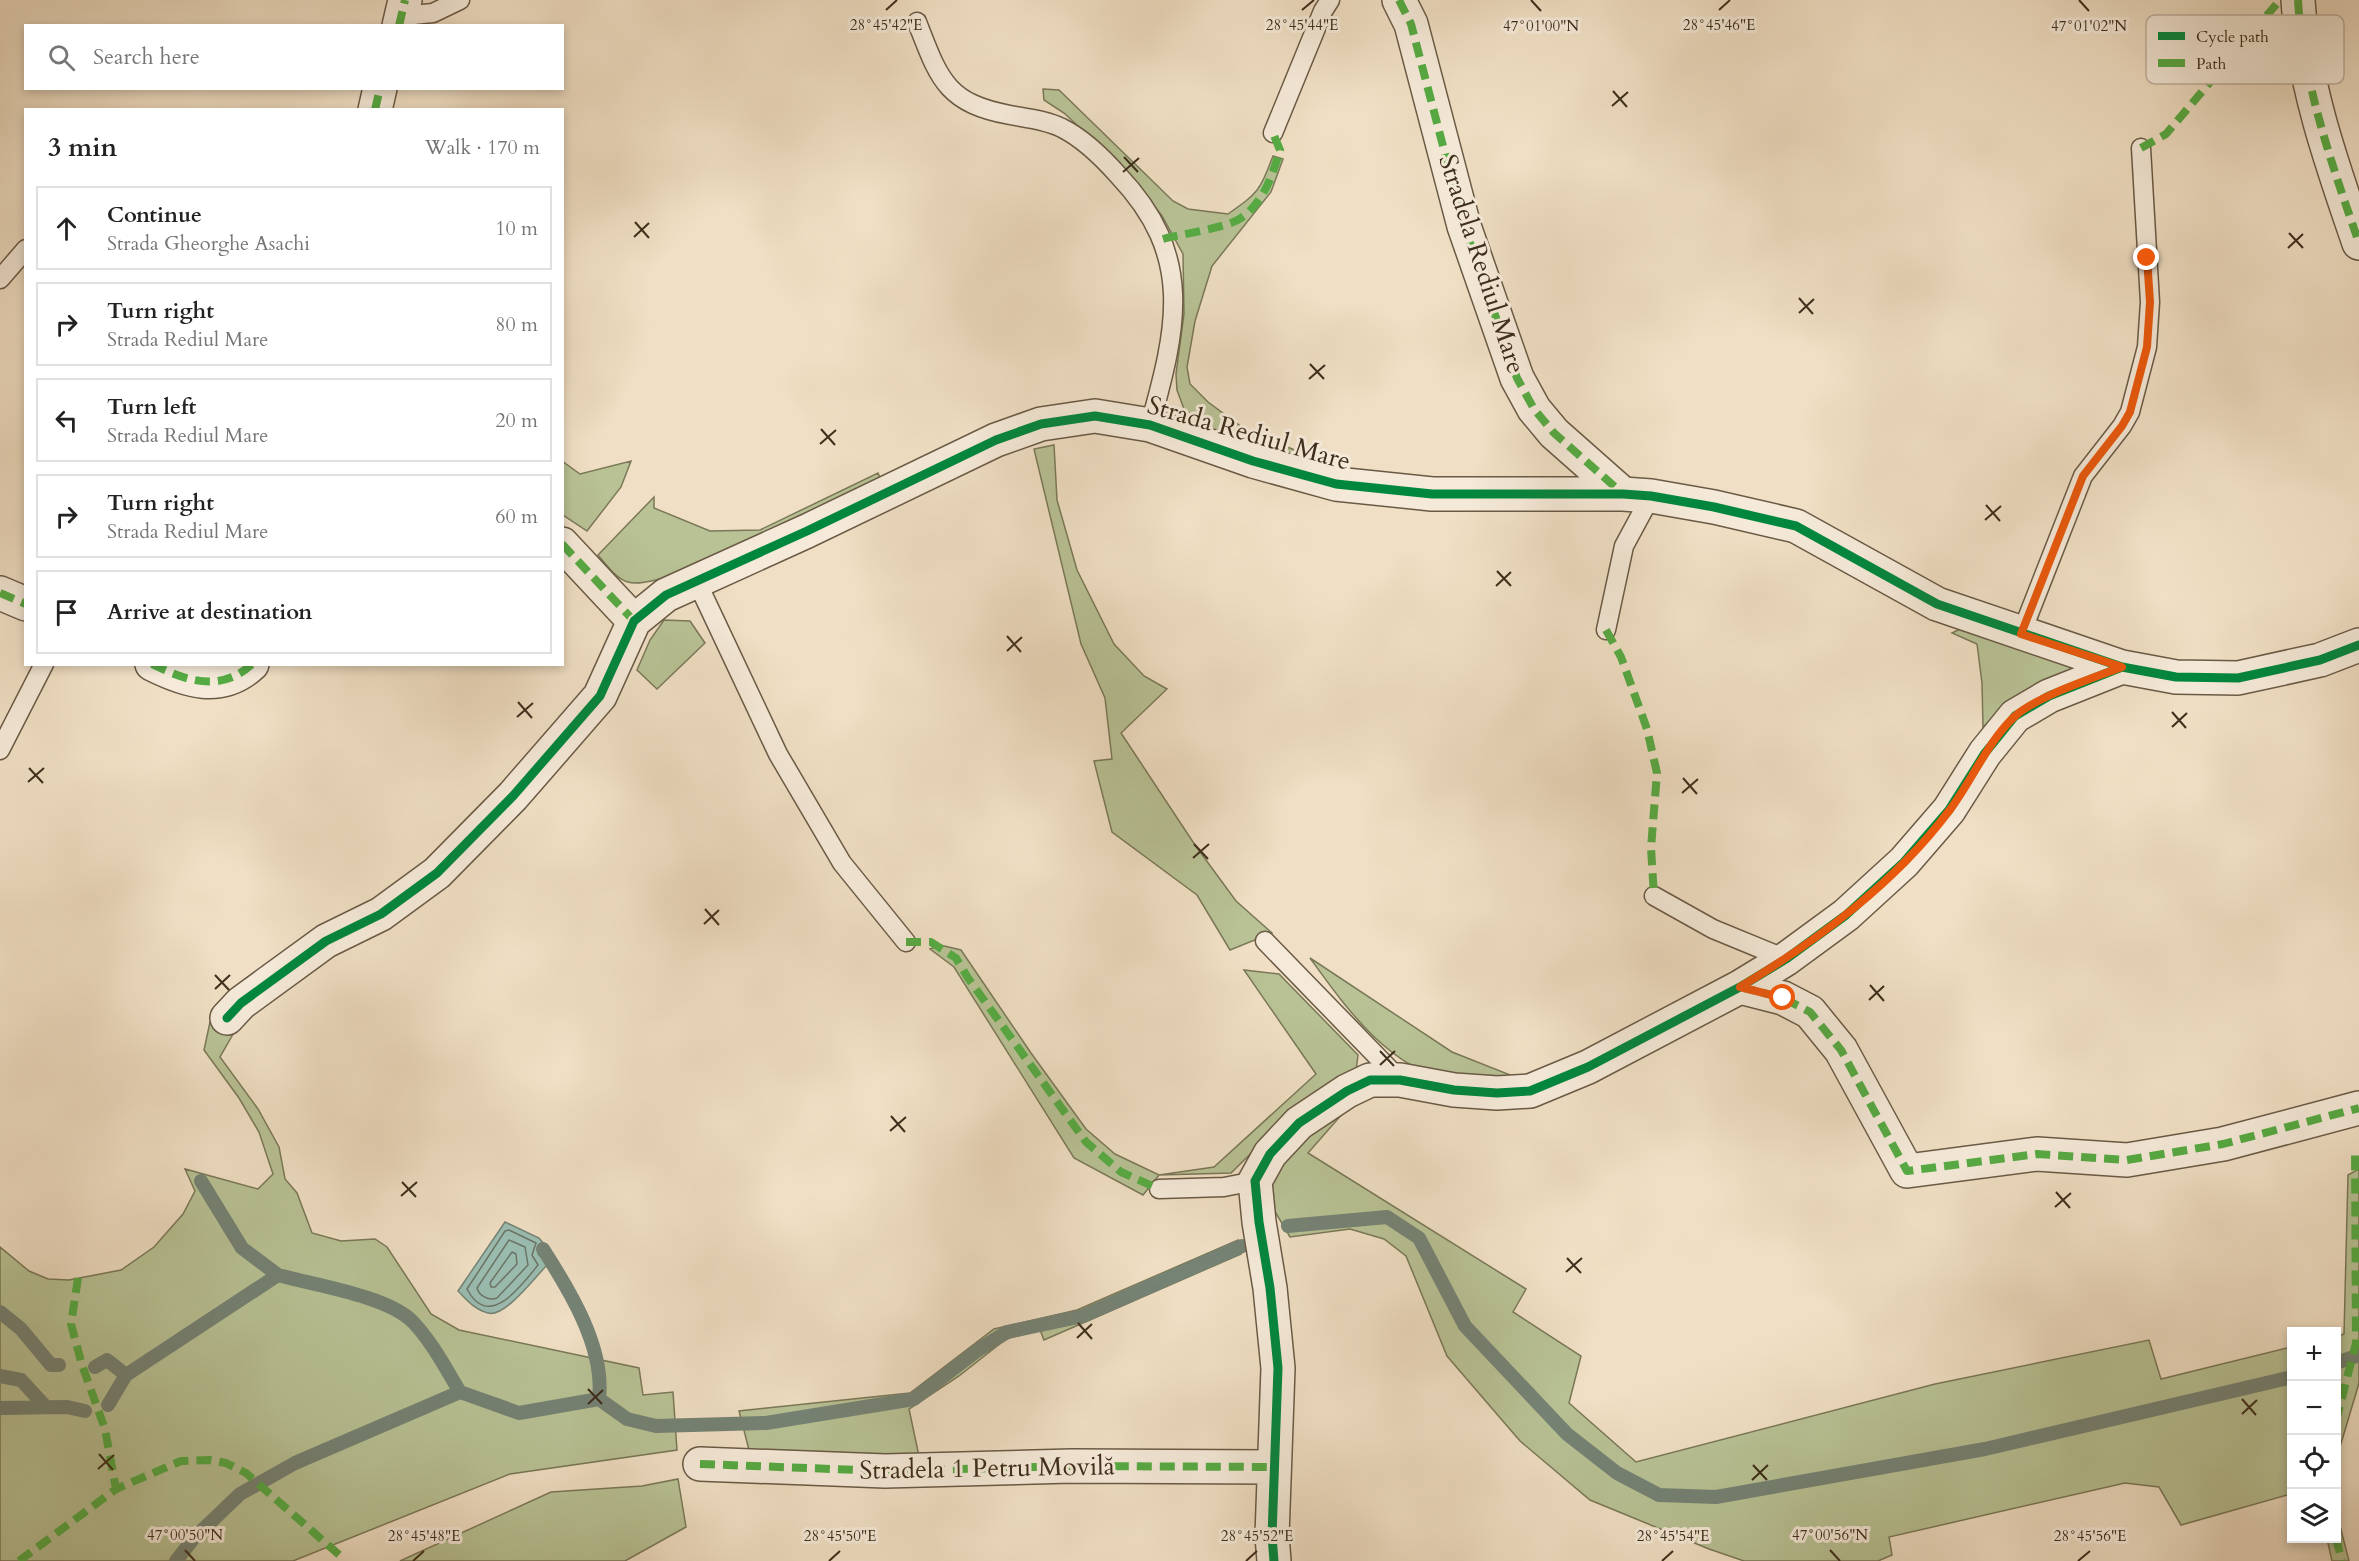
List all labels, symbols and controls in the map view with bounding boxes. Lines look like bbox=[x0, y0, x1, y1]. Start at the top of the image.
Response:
text: 28°45'42"E bbox=[850, 15, 922, 35]
text: 28°45'44"E bbox=[1266, 15, 1338, 35]
text: 28°45'46"E bbox=[1683, 15, 1755, 35]
legend bbox=[2146, 15, 2344, 84]
text: 47°01'00"N bbox=[1503, 16, 1579, 36]
text: 47°01'02"N bbox=[2051, 16, 2127, 36]
search box bbox=[24, 24, 564, 90]
text: Cycle path bbox=[2196, 26, 2269, 48]
icon: search bbox=[45, 41, 78, 74]
text: Search here bbox=[93, 42, 200, 72]
text: Path bbox=[2196, 53, 2226, 75]
text: 3 min bbox=[48, 130, 117, 165]
text: Walk · 170 m bbox=[425, 134, 540, 161]
street label: Stradela Rediul Mare bbox=[1430, 150, 1534, 378]
text: Continue bbox=[107, 200, 202, 230]
icon: ahead bbox=[50, 212, 83, 245]
text: 10 m bbox=[495, 215, 538, 242]
text: Strada Gheorghe Asachi bbox=[107, 230, 310, 257]
route end bbox=[2133, 244, 2159, 270]
text: Turn right bbox=[107, 296, 214, 326]
icon: right bbox=[50, 308, 83, 341]
text: 80 m bbox=[495, 311, 538, 338]
text: Strada Rediul Mare bbox=[107, 326, 268, 353]
street label: Strada Rediul Mare bbox=[1143, 387, 1355, 479]
text: Turn left bbox=[107, 392, 196, 422]
icon: left bbox=[50, 404, 83, 437]
text: 20 m bbox=[495, 407, 538, 434]
text: Strada Rediul Mare bbox=[107, 422, 268, 449]
text: Turn right bbox=[107, 488, 214, 518]
icon: right bbox=[50, 500, 83, 533]
text: 60 m bbox=[495, 503, 538, 530]
text: Strada Rediul Mare bbox=[107, 518, 268, 545]
icon: arrive bbox=[50, 596, 83, 629]
text: Arrive at destination bbox=[107, 597, 312, 627]
route start bbox=[1769, 984, 1795, 1010]
map controls bbox=[2287, 1327, 2341, 1543]
button: + bbox=[2287, 1327, 2341, 1381]
button: − bbox=[2287, 1381, 2341, 1435]
button: locate bbox=[2287, 1435, 2341, 1489]
street label: Stradela 1 Petru Movilă bbox=[859, 1448, 1115, 1488]
button: layers bbox=[2287, 1489, 2341, 1543]
text: 47°00'50"N bbox=[147, 1525, 223, 1545]
text: 47°00'56"N bbox=[1792, 1525, 1868, 1545]
text: 28°45'48"E bbox=[388, 1526, 460, 1546]
text: 28°45'50"E bbox=[804, 1526, 876, 1546]
text: 28°45'52"E bbox=[1221, 1526, 1293, 1546]
text: 28°45'54"E bbox=[1637, 1526, 1709, 1546]
text: 28°45'56"E bbox=[2054, 1526, 2126, 1546]

